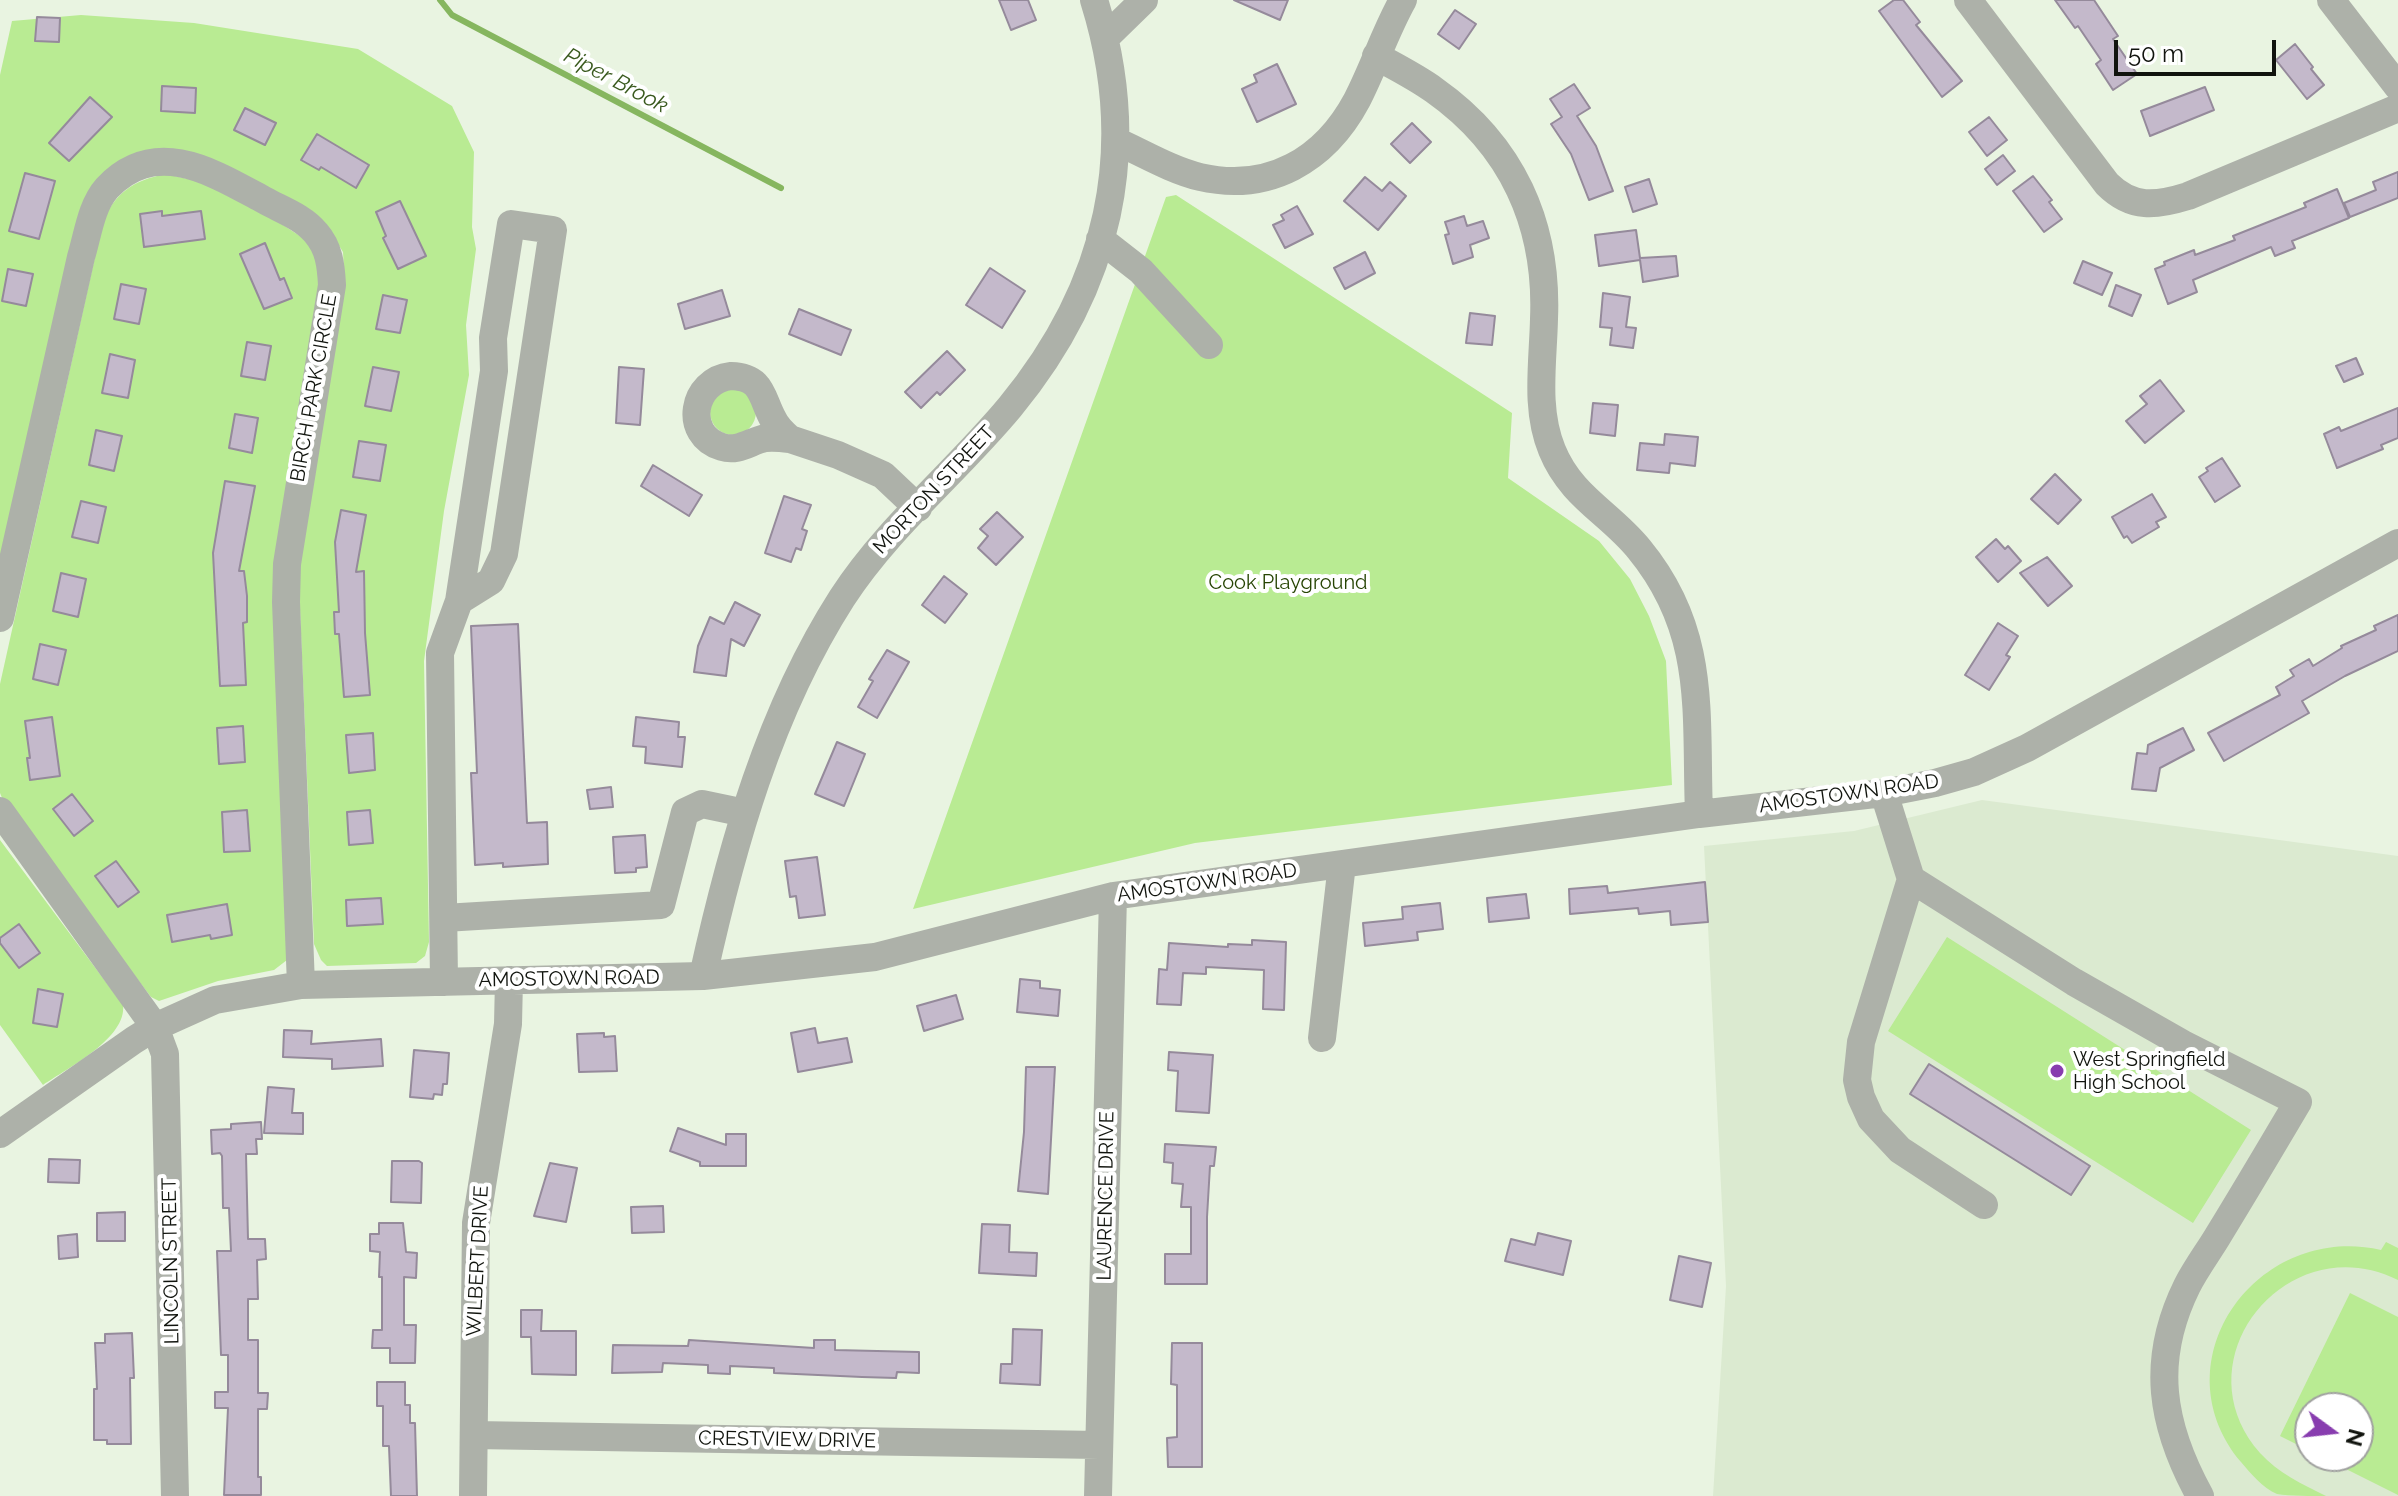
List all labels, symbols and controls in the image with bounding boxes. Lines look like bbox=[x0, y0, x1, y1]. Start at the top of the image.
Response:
scale bar bbox=[2118, 24, 2280, 74]
text: 50 m bbox=[2128, 39, 2184, 68]
water label: Piper Brook bbox=[559, 43, 673, 119]
street label: BIRCH PARK CIRCLE bbox=[286, 292, 342, 484]
street label: MORTON STREET bbox=[868, 421, 1000, 559]
park label: Cook Playground bbox=[1208, 571, 1368, 595]
street label: AMOSTOWN ROAD bbox=[1758, 770, 1940, 818]
street label: AMOSTOWN ROAD bbox=[1116, 859, 1298, 907]
street label: AMOSTOWN ROAD bbox=[478, 965, 660, 993]
place label: West Springfield High School bbox=[2073, 1048, 2225, 1095]
marker: West Springfield High School bbox=[2048, 1062, 2066, 1080]
street label: LAURENCE DRIVE bbox=[1093, 1111, 1119, 1281]
street label: LINCOLN STREET bbox=[158, 1177, 184, 1345]
street label: WILBERT DRIVE bbox=[462, 1185, 494, 1337]
north arrow bbox=[2294, 1392, 2374, 1472]
street label: CRESTVIEW DRIVE bbox=[698, 1426, 876, 1454]
text: N bbox=[2341, 1426, 2370, 1449]

